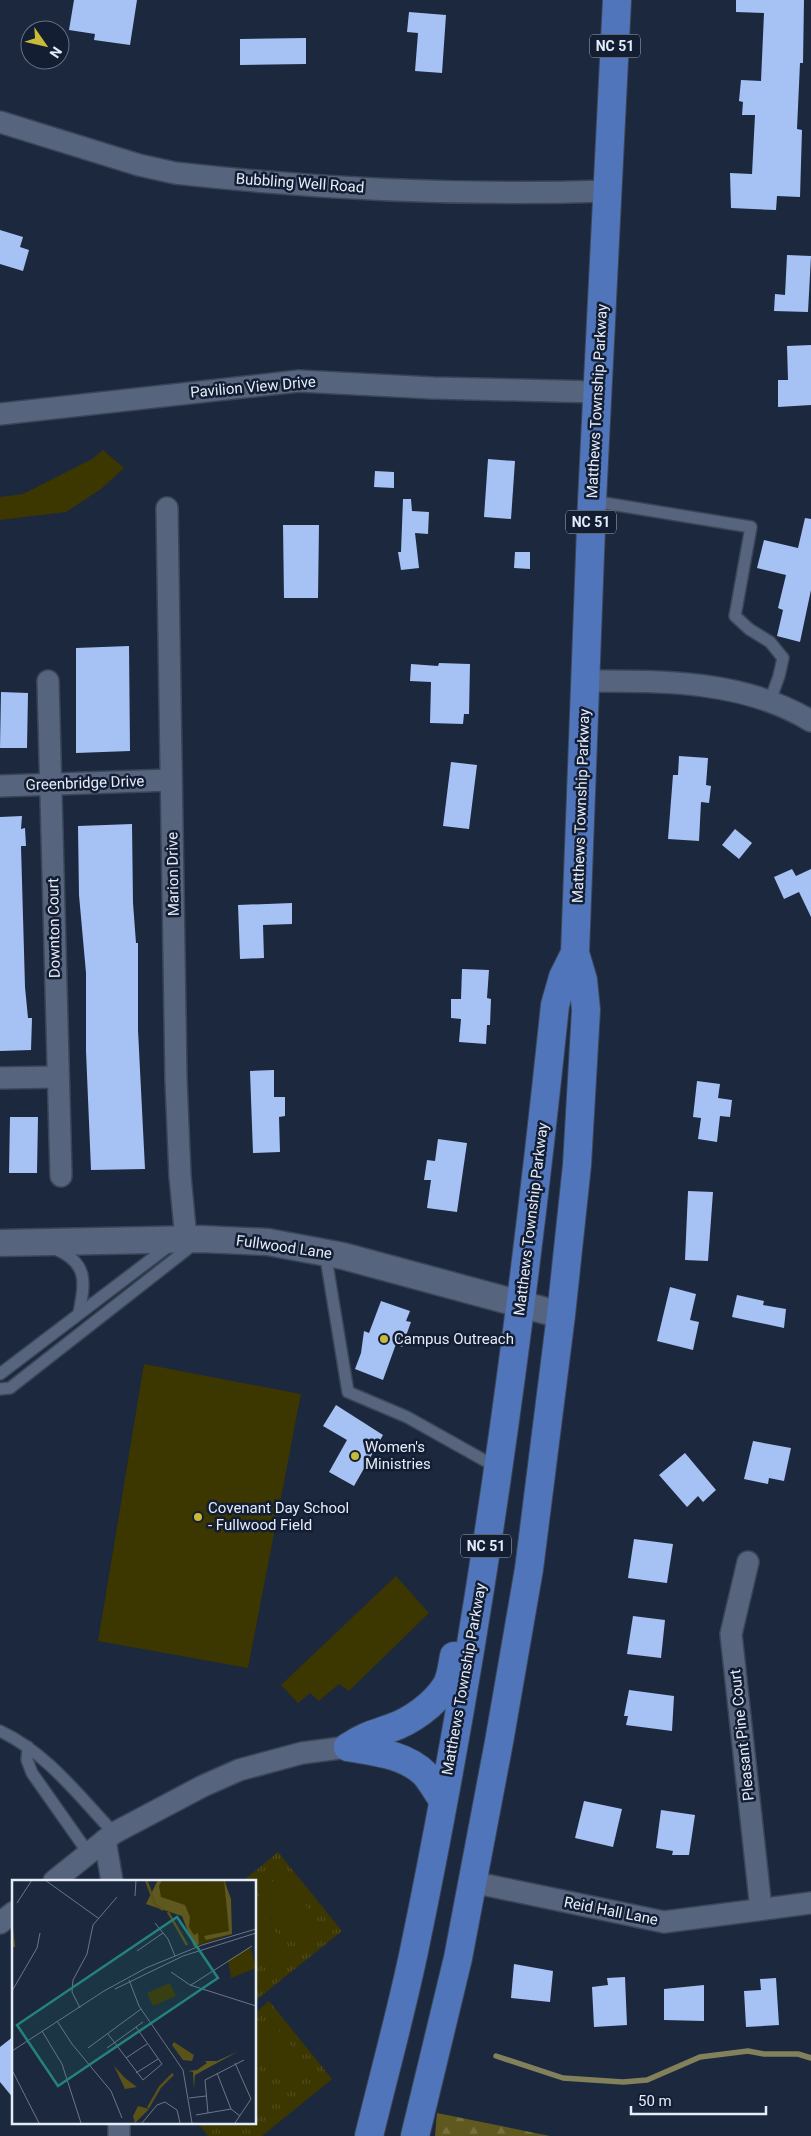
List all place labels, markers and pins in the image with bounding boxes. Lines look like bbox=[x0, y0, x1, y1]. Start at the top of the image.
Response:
place label: Campus Outreach bbox=[394, 1330, 514, 1348]
marker: Campus Outreach bbox=[378, 1333, 390, 1345]
place label: Women's Ministries bbox=[365, 1438, 431, 1473]
marker: Women's Ministries bbox=[349, 1450, 361, 1462]
place label: Covenant Day School - Fullwood Field bbox=[208, 1499, 349, 1534]
marker: Covenant Day School - Fullwood Field bbox=[192, 1511, 204, 1523]

